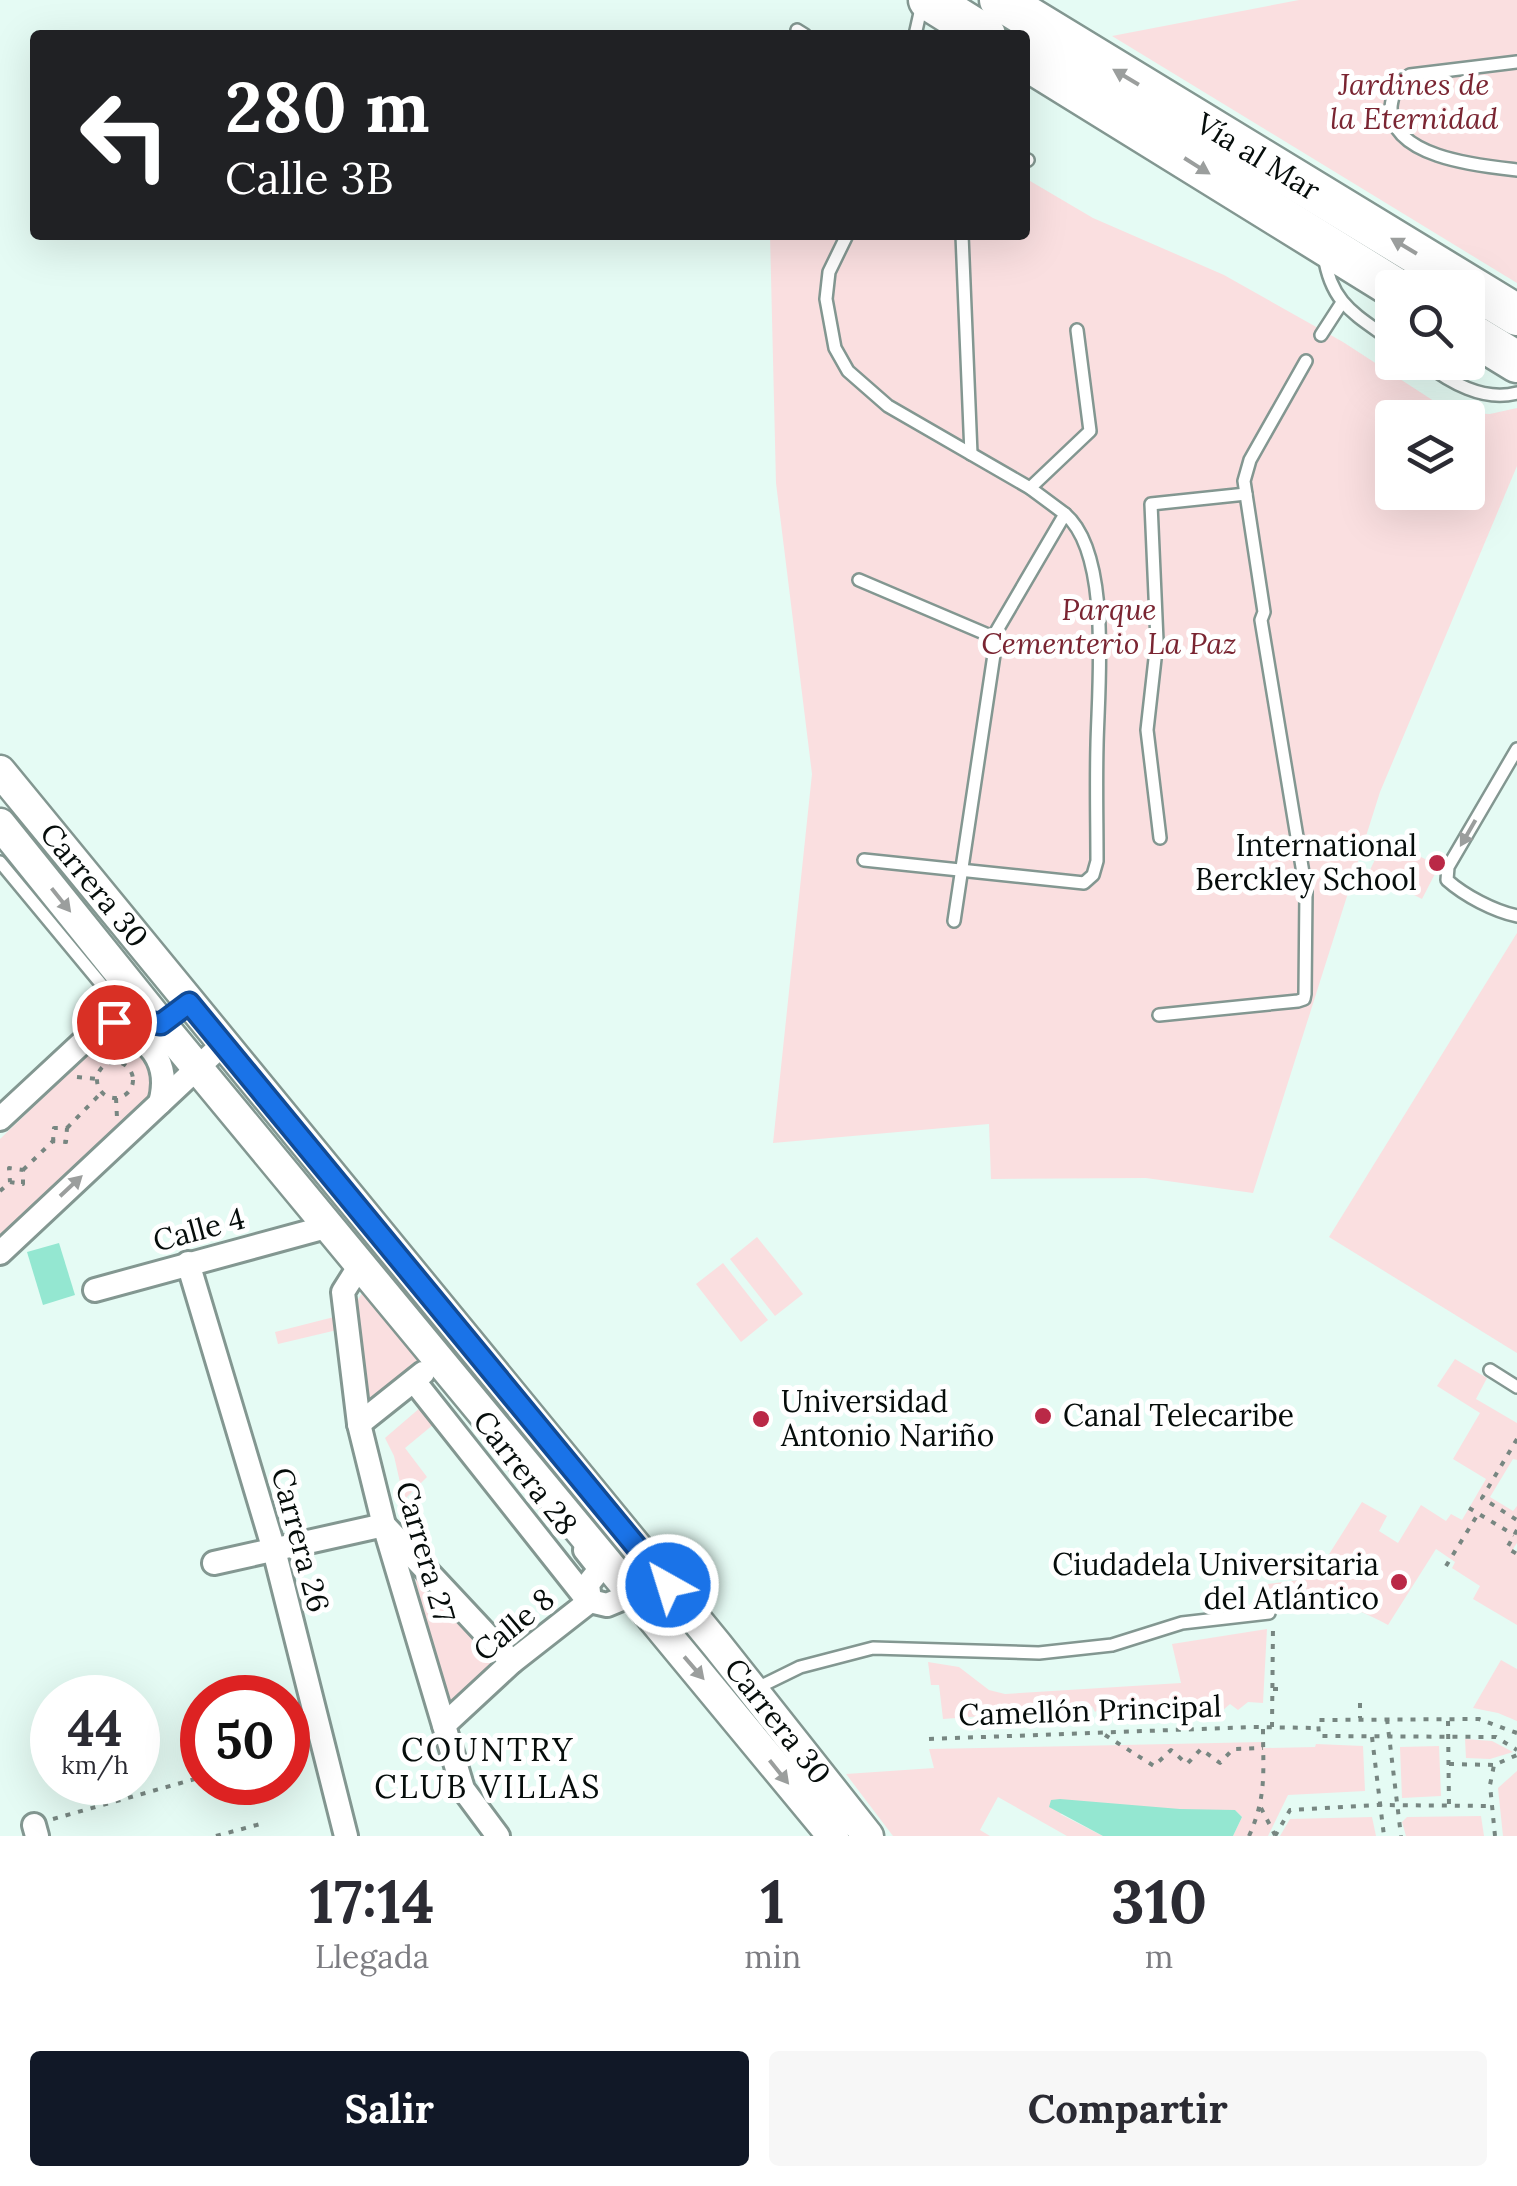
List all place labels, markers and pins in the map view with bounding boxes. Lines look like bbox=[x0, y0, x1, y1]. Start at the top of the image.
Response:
place label: International Berckley School bbox=[1195, 826, 1417, 899]
marker: International Berckley School bbox=[1426, 852, 1448, 874]
pin bbox=[72, 980, 157, 1065]
place label: Universidad Antonio Nariño bbox=[780, 1382, 994, 1454]
place label: Canal Telecaribe bbox=[1063, 1396, 1294, 1434]
marker: Canal Telecaribe bbox=[1032, 1405, 1054, 1427]
marker: Universidad Antonio Nariño bbox=[750, 1408, 772, 1430]
place label: Ciudadela Universitaria del Atlántico bbox=[1052, 1545, 1379, 1617]
marker: Ciudadela Universitaria del Atlántico bbox=[1388, 1571, 1410, 1593]

